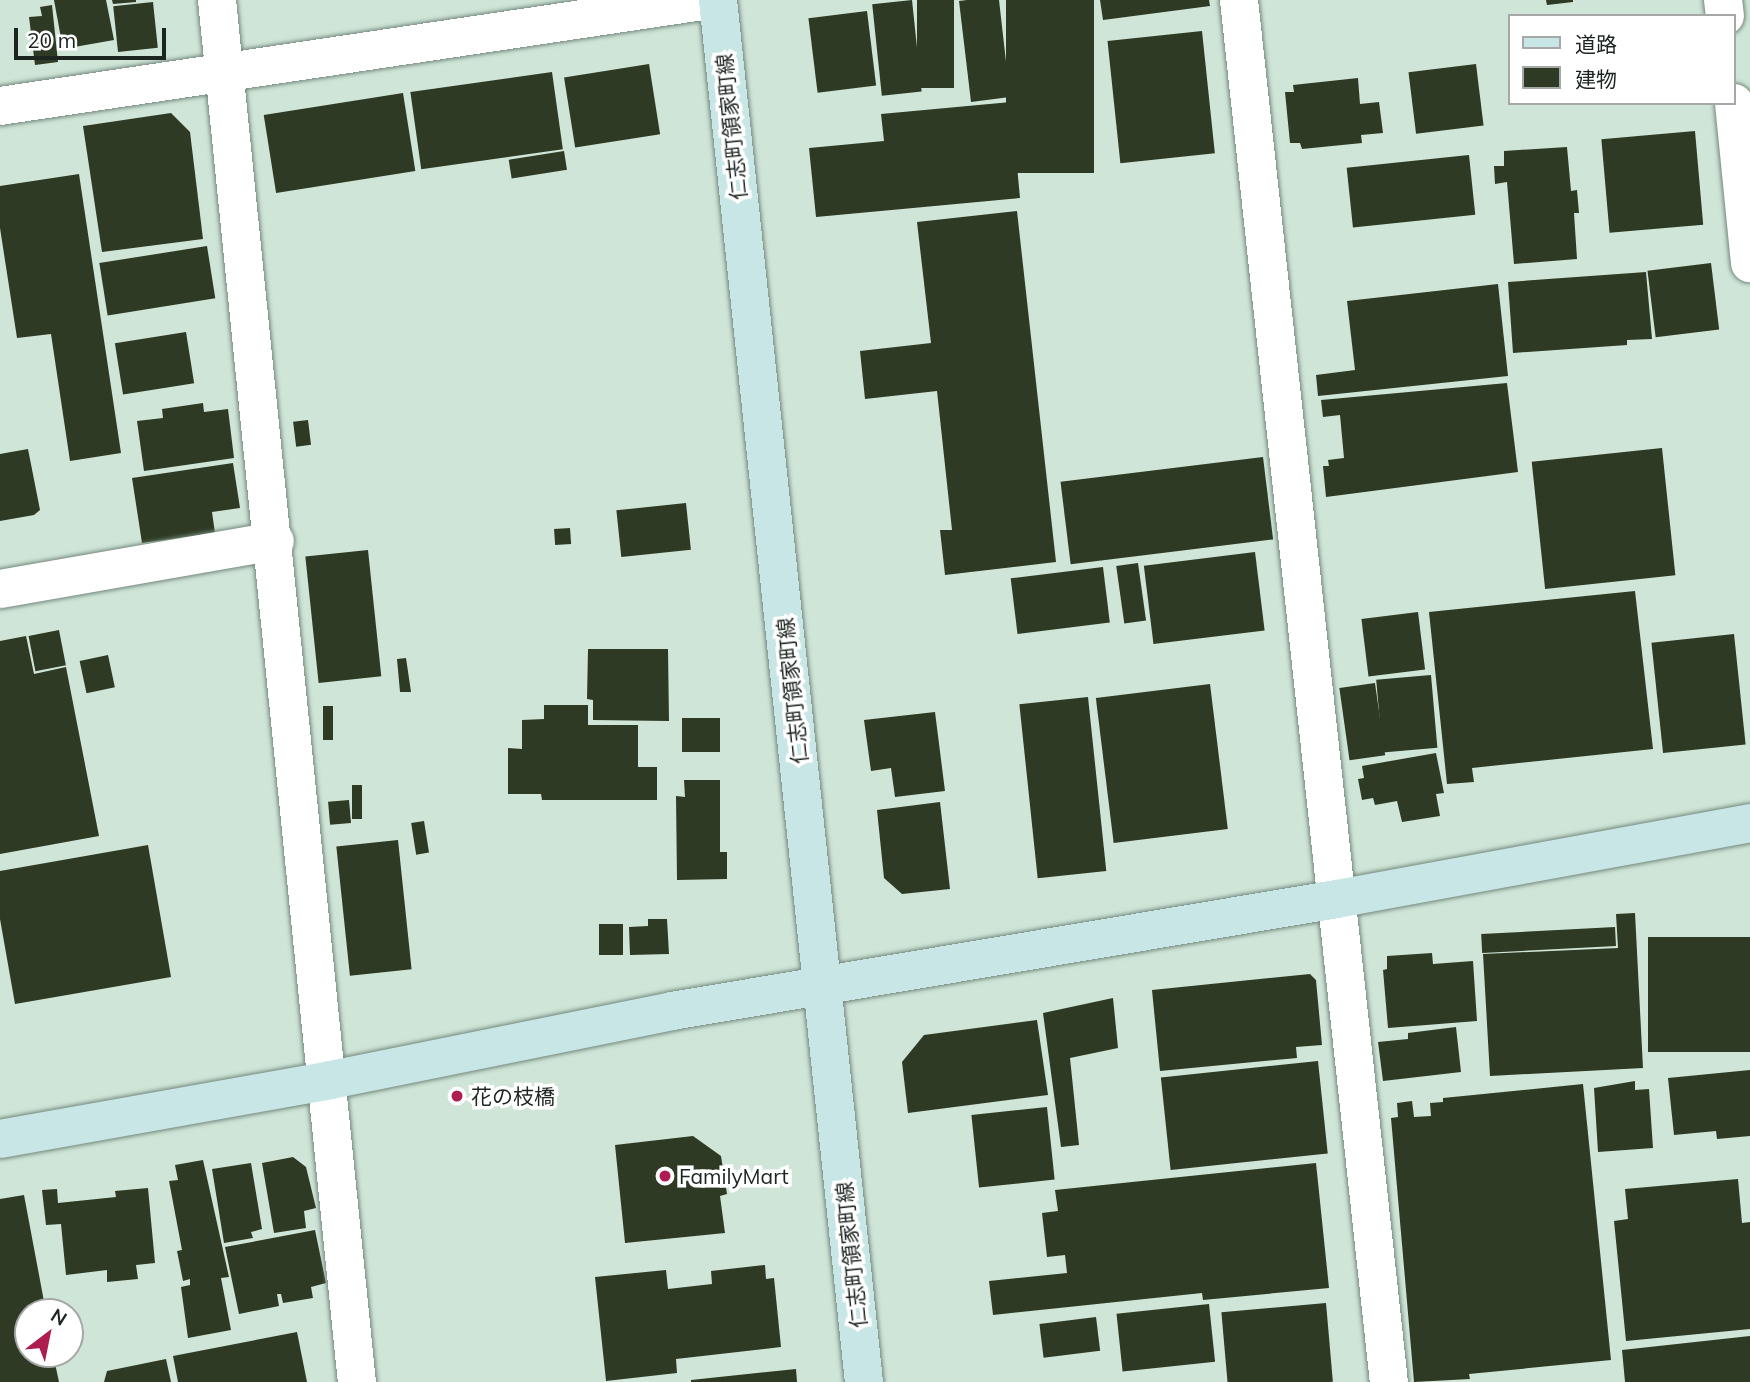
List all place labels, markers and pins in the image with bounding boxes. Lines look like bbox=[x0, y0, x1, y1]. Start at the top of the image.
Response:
place label: 花の枝橋 bbox=[471, 1083, 555, 1109]
marker: 花の枝橋 bbox=[449, 1088, 465, 1104]
place label: FamilyMart bbox=[679, 1163, 789, 1189]
marker: FamilyMart bbox=[657, 1168, 673, 1184]

